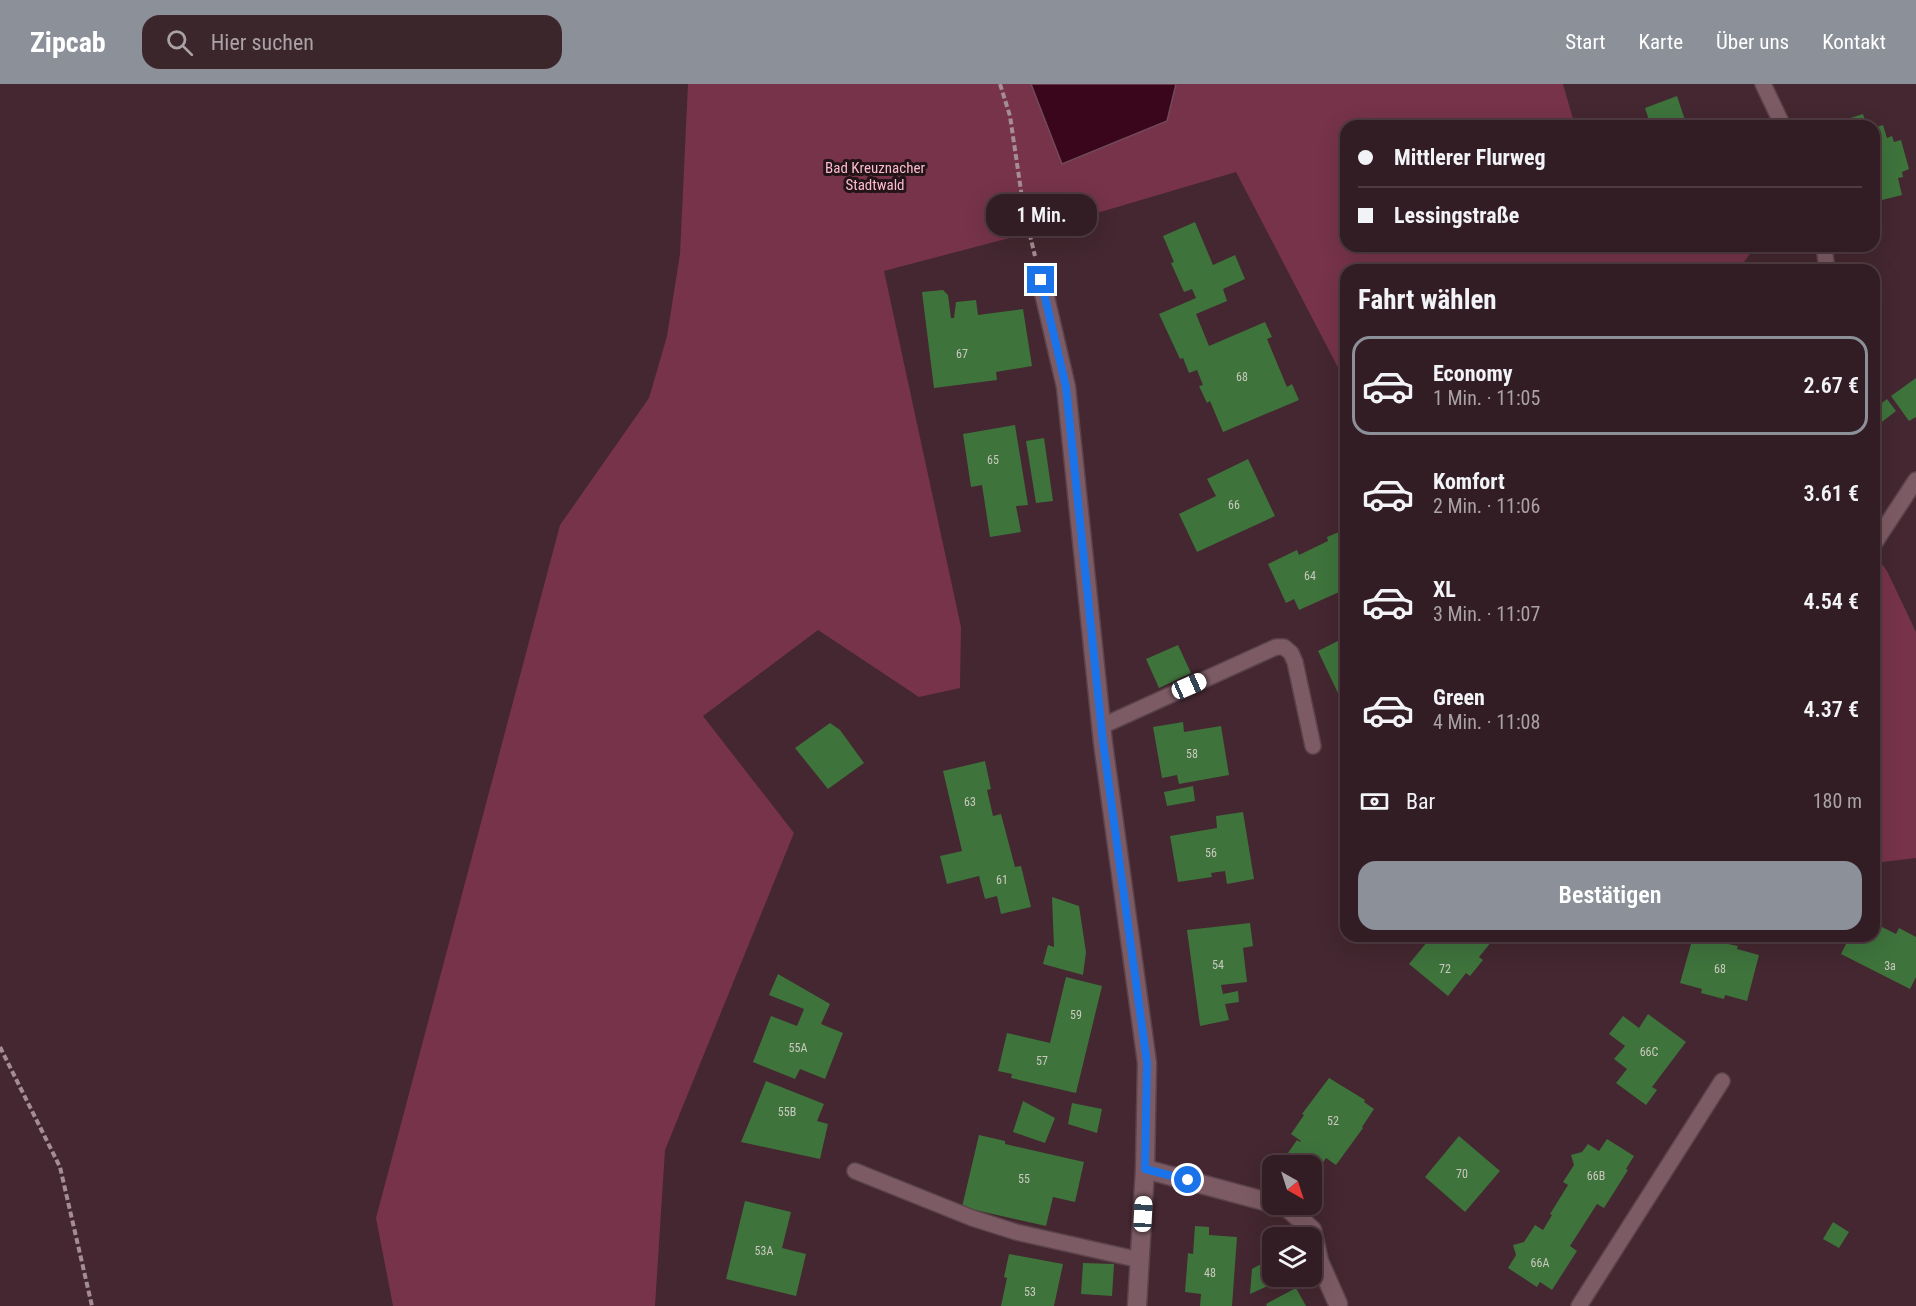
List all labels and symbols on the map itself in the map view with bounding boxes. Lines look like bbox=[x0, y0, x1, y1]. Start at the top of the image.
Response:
park label: Bad Kreuznacher Stadtwald bbox=[825, 159, 925, 194]
callout: 1 Min. bbox=[986, 193, 1096, 235]
route end bbox=[1027, 266, 1054, 293]
house number: 67 bbox=[956, 347, 968, 361]
house number: 68 bbox=[1236, 370, 1248, 384]
house number: 65 bbox=[987, 453, 999, 467]
house number: 66 bbox=[1228, 498, 1240, 512]
house number: 64 bbox=[1304, 569, 1316, 583]
car bbox=[1169, 670, 1209, 702]
house number: 58 bbox=[1186, 747, 1198, 761]
house number: 63 bbox=[964, 795, 976, 809]
house number: 56 bbox=[1205, 846, 1217, 860]
house number: 61 bbox=[996, 873, 1008, 887]
house number: 54 bbox=[1212, 958, 1224, 972]
house number: 3a bbox=[1884, 959, 1896, 973]
house number: 72 bbox=[1439, 962, 1451, 976]
house number: 68 bbox=[1714, 962, 1726, 976]
house number: 59 bbox=[1070, 1008, 1082, 1022]
house number: 55A bbox=[789, 1041, 807, 1055]
house number: 66C bbox=[1640, 1045, 1659, 1059]
house number: 57 bbox=[1036, 1054, 1048, 1068]
house number: 55B bbox=[778, 1105, 796, 1119]
house number: 52 bbox=[1327, 1114, 1339, 1128]
north arrow bbox=[1262, 1155, 1322, 1215]
route start bbox=[1174, 1166, 1201, 1193]
house number: 70 bbox=[1456, 1167, 1468, 1181]
house number: 66B bbox=[1587, 1169, 1605, 1183]
house number: 55 bbox=[1018, 1172, 1030, 1186]
car bbox=[1133, 1196, 1153, 1232]
house number: 53A bbox=[755, 1244, 773, 1258]
house number: 66A bbox=[1531, 1256, 1549, 1270]
house number: 48 bbox=[1204, 1266, 1216, 1280]
house number: 53 bbox=[1024, 1285, 1036, 1299]

